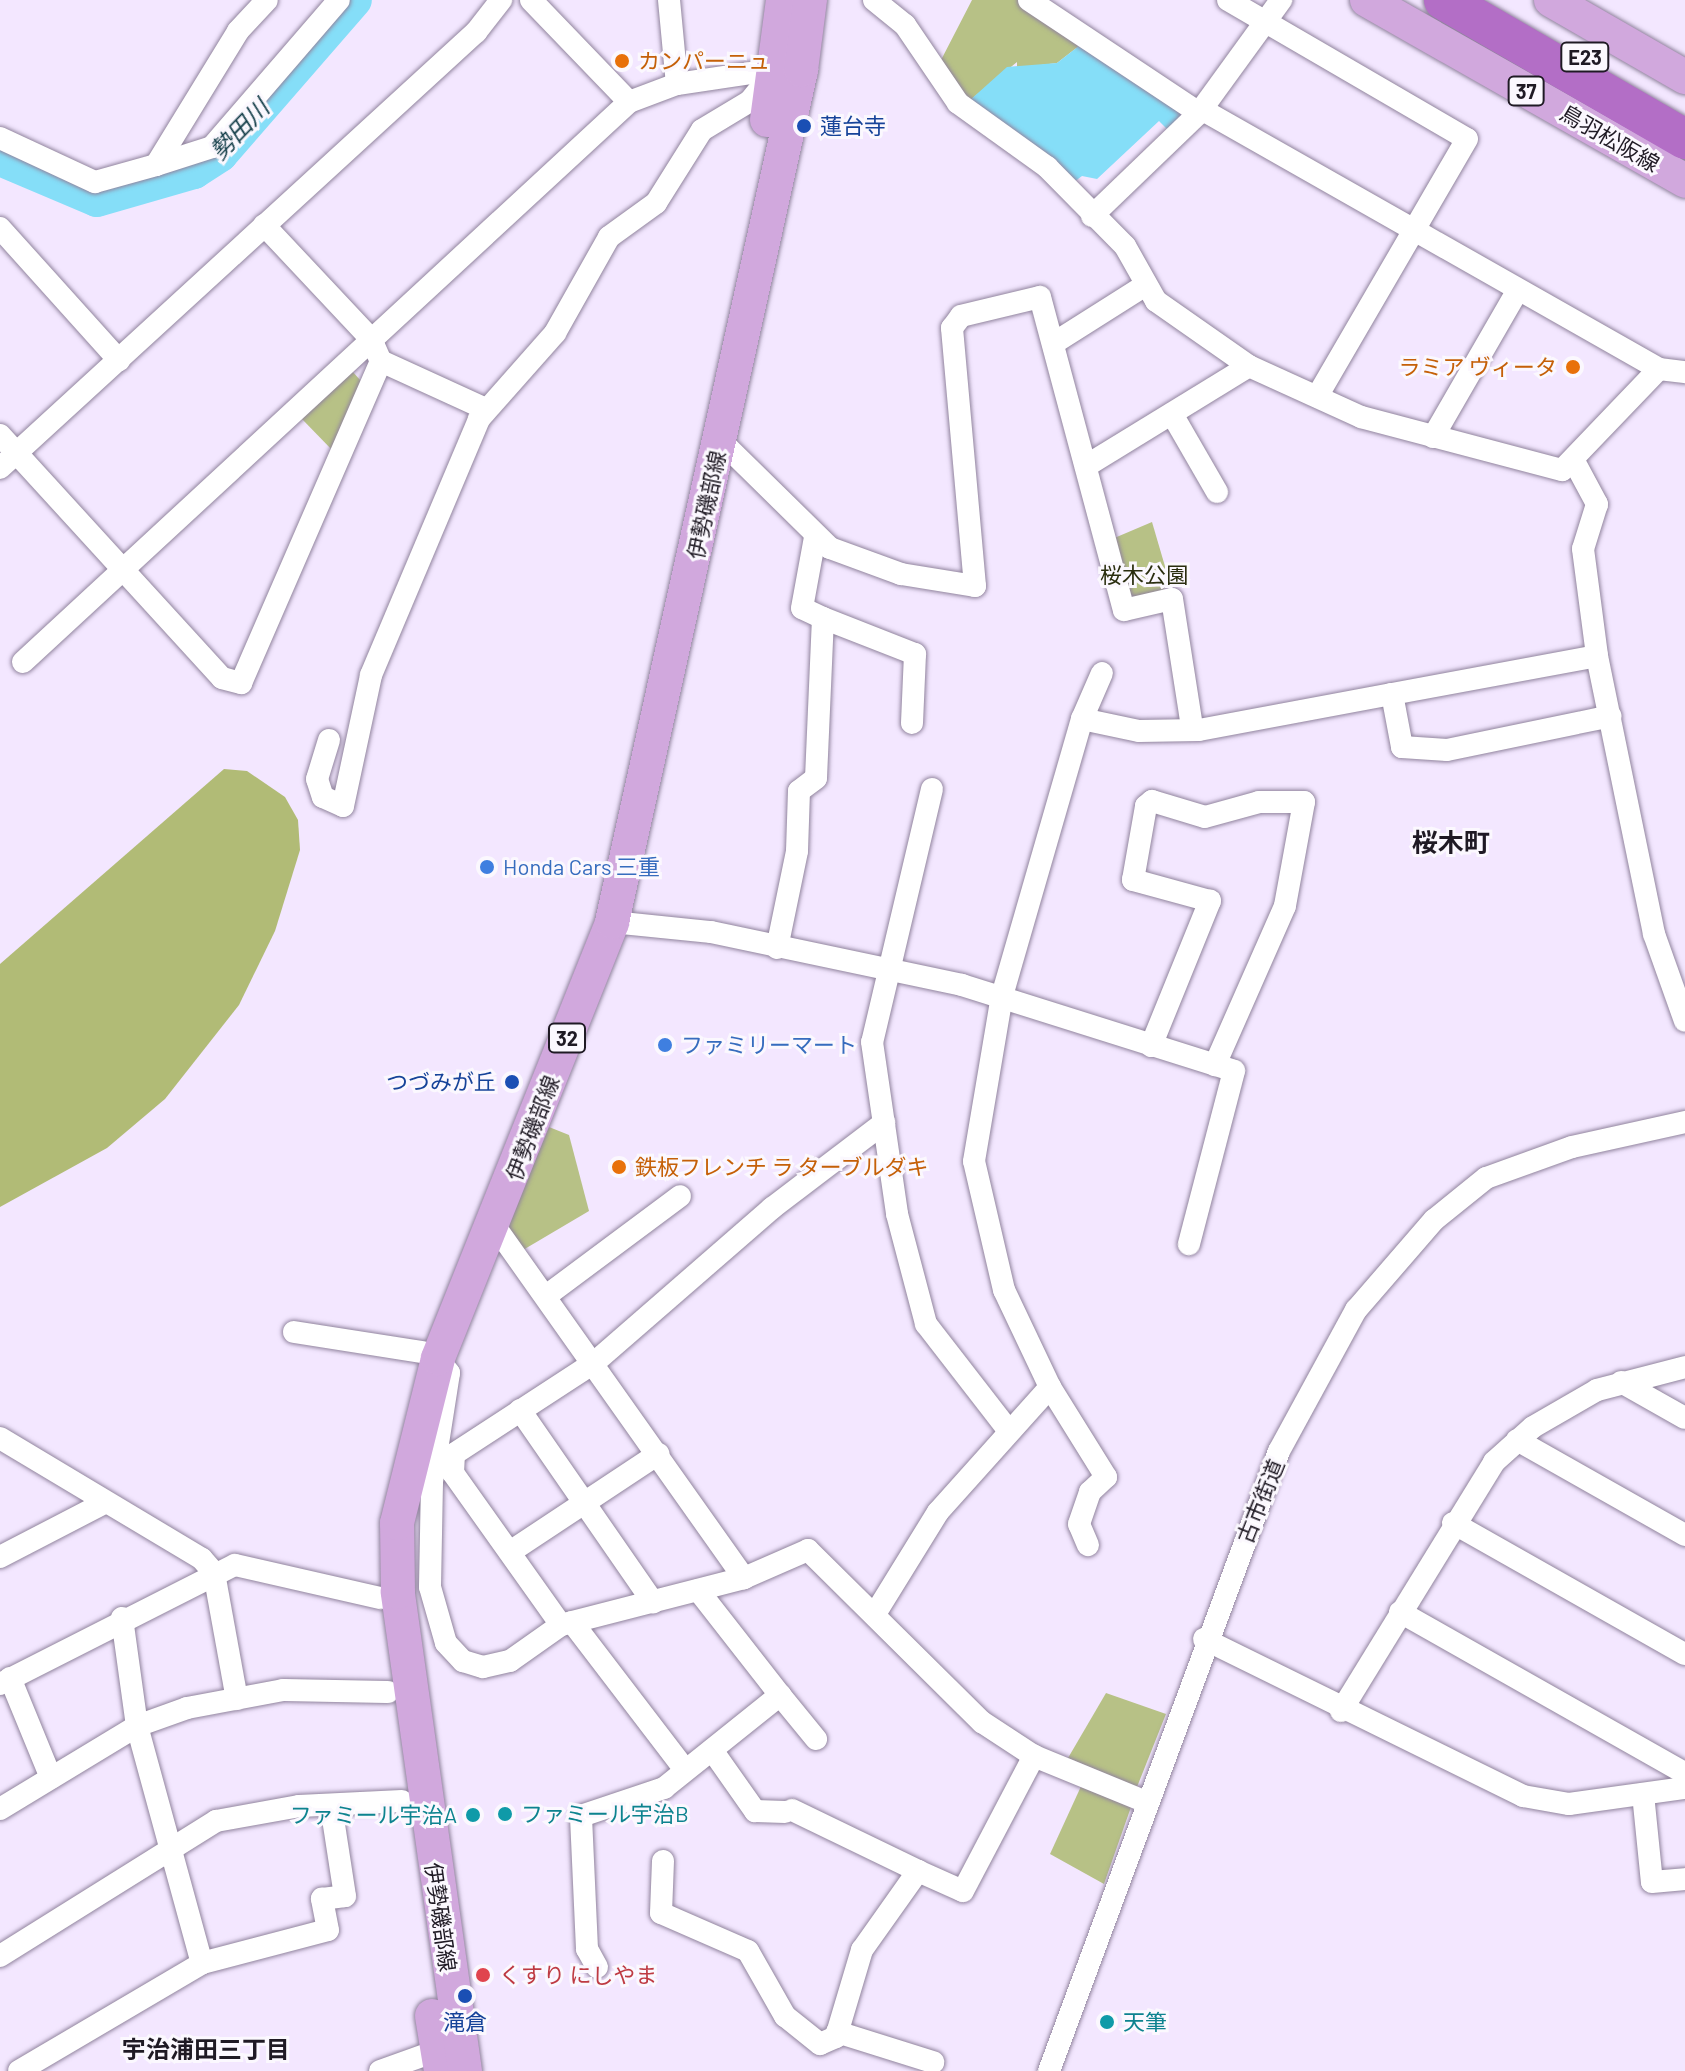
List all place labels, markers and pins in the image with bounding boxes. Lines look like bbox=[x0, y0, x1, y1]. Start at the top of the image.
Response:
place label: カンパーニュ bbox=[638, 48, 770, 74]
marker: カンパーニュ bbox=[613, 52, 631, 70]
place label: 蓮台寺 bbox=[820, 113, 886, 139]
marker: 蓮台寺 bbox=[795, 117, 813, 135]
place label: ラミア ヴィータ bbox=[1399, 354, 1557, 380]
marker: ラミア ヴィータ bbox=[1564, 358, 1582, 376]
place label: Honda Cars 三重 bbox=[503, 854, 660, 880]
marker: Honda Cars 三重 bbox=[478, 858, 496, 876]
place label: ファミリーマート bbox=[681, 1032, 857, 1058]
marker: ファミリーマート bbox=[656, 1036, 674, 1054]
place label: つづみが丘 bbox=[386, 1069, 496, 1095]
marker: つづみが丘 bbox=[503, 1073, 521, 1091]
place label: 鉄板フレンチ ラ ターブルダキ bbox=[635, 1154, 930, 1180]
marker: 鉄板フレンチ ラ ターブルダキ bbox=[610, 1158, 628, 1176]
place label: ファミール宇治B bbox=[521, 1801, 689, 1827]
place label: ファミール宇治A bbox=[290, 1802, 457, 1828]
marker: ファミール宇治B bbox=[496, 1805, 514, 1823]
marker: ファミール宇治A bbox=[464, 1806, 482, 1824]
place label: くすり にしやま bbox=[499, 1962, 657, 1988]
marker: くすり にしやま bbox=[474, 1966, 492, 1984]
marker: 滝倉 bbox=[456, 1987, 474, 2005]
place label: 滝倉 bbox=[443, 2009, 487, 2035]
place label: 天筆 bbox=[1123, 2009, 1167, 2035]
marker: 天筆 bbox=[1098, 2013, 1116, 2031]

